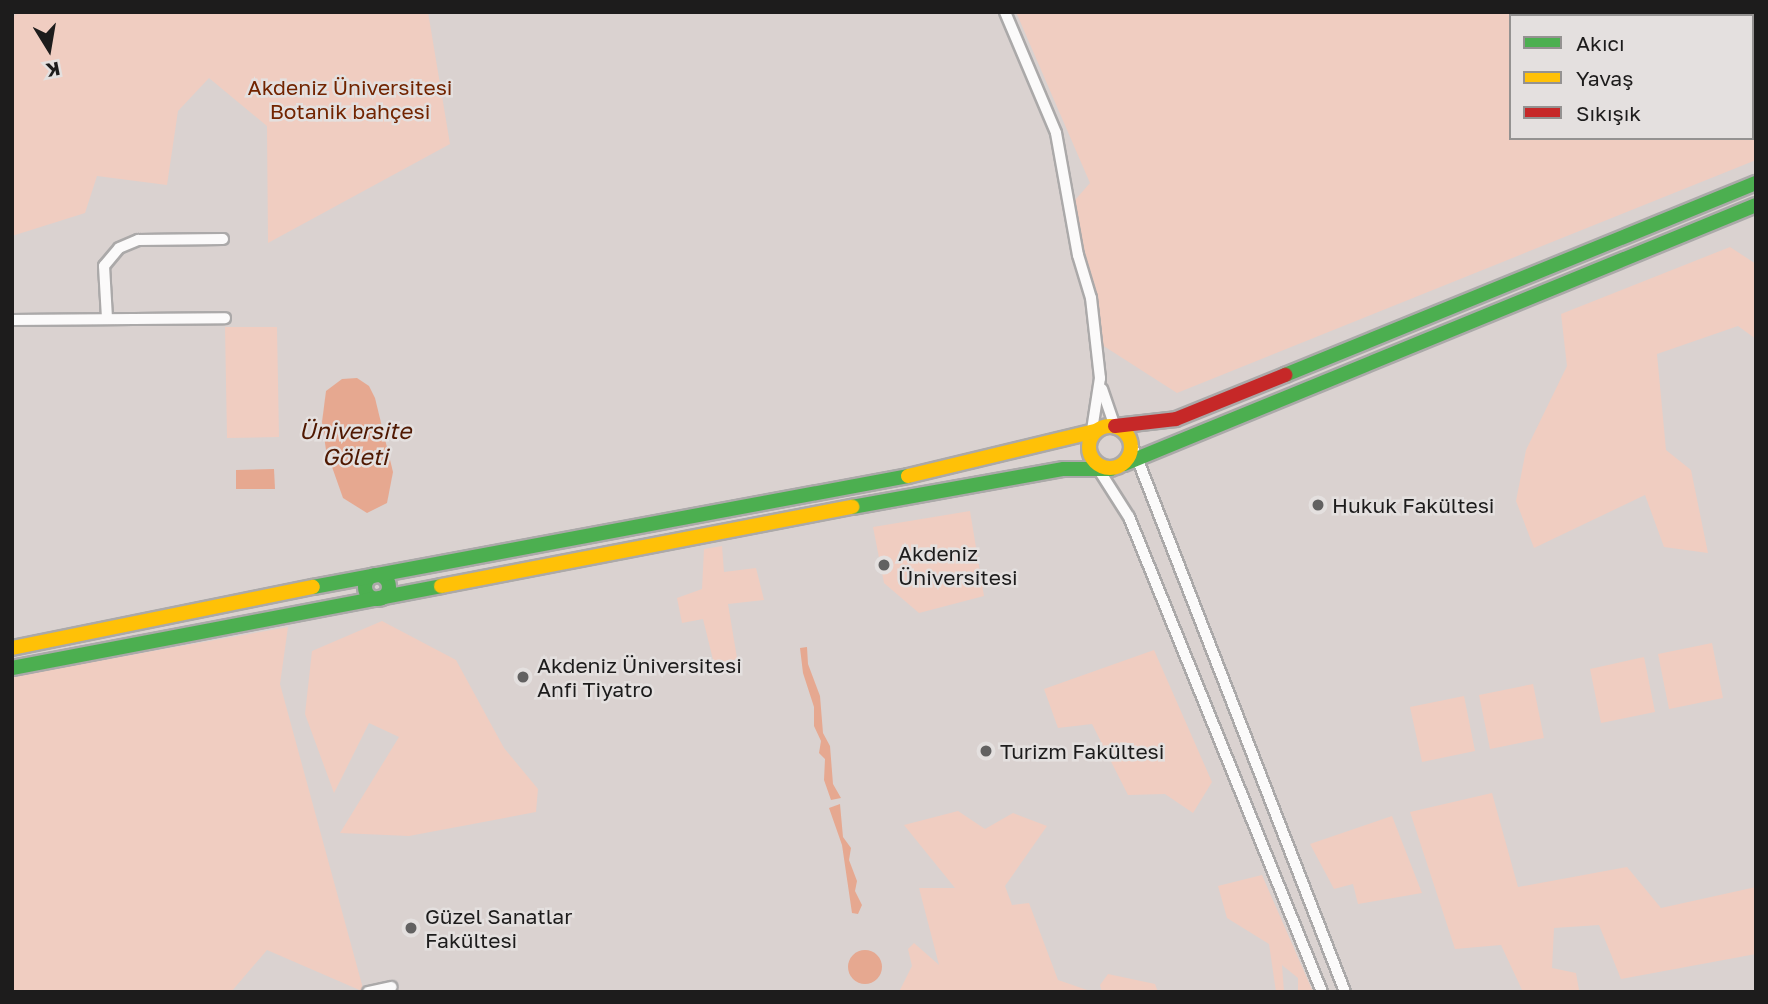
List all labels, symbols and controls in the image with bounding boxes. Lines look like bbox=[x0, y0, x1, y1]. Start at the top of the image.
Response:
north arrow bbox=[14, 14, 84, 84]
legend bbox=[1509, 14, 1754, 140]
text: Akıcı bbox=[1576, 30, 1625, 56]
text: K bbox=[44, 58, 62, 83]
text: Yavaş bbox=[1576, 65, 1633, 91]
park label: Akdeniz Üniversitesi Botanik bahçesi bbox=[248, 74, 452, 124]
text: Sıkışık bbox=[1576, 100, 1641, 126]
water label: Üniversite Göleti bbox=[299, 416, 411, 470]
place label: Hukuk Fakültesi bbox=[1332, 492, 1494, 518]
marker: Hukuk Fakültesi bbox=[1310, 497, 1326, 513]
place label: Akdeniz Üniversitesi bbox=[898, 540, 1018, 590]
marker: Akdeniz Üniversitesi bbox=[876, 557, 892, 573]
place label: Akdeniz Üniversitesi Anfi Tiyatro bbox=[537, 652, 742, 702]
marker: Akdeniz Üniversitesi Anfi Tiyatro bbox=[515, 669, 531, 685]
place label: Turizm Fakültesi bbox=[1000, 738, 1164, 764]
marker: Turizm Fakültesi bbox=[978, 743, 994, 759]
place label: Güzel Sanatlar Fakültesi bbox=[425, 903, 572, 953]
marker: Güzel Sanatlar Fakültesi bbox=[403, 920, 419, 936]

